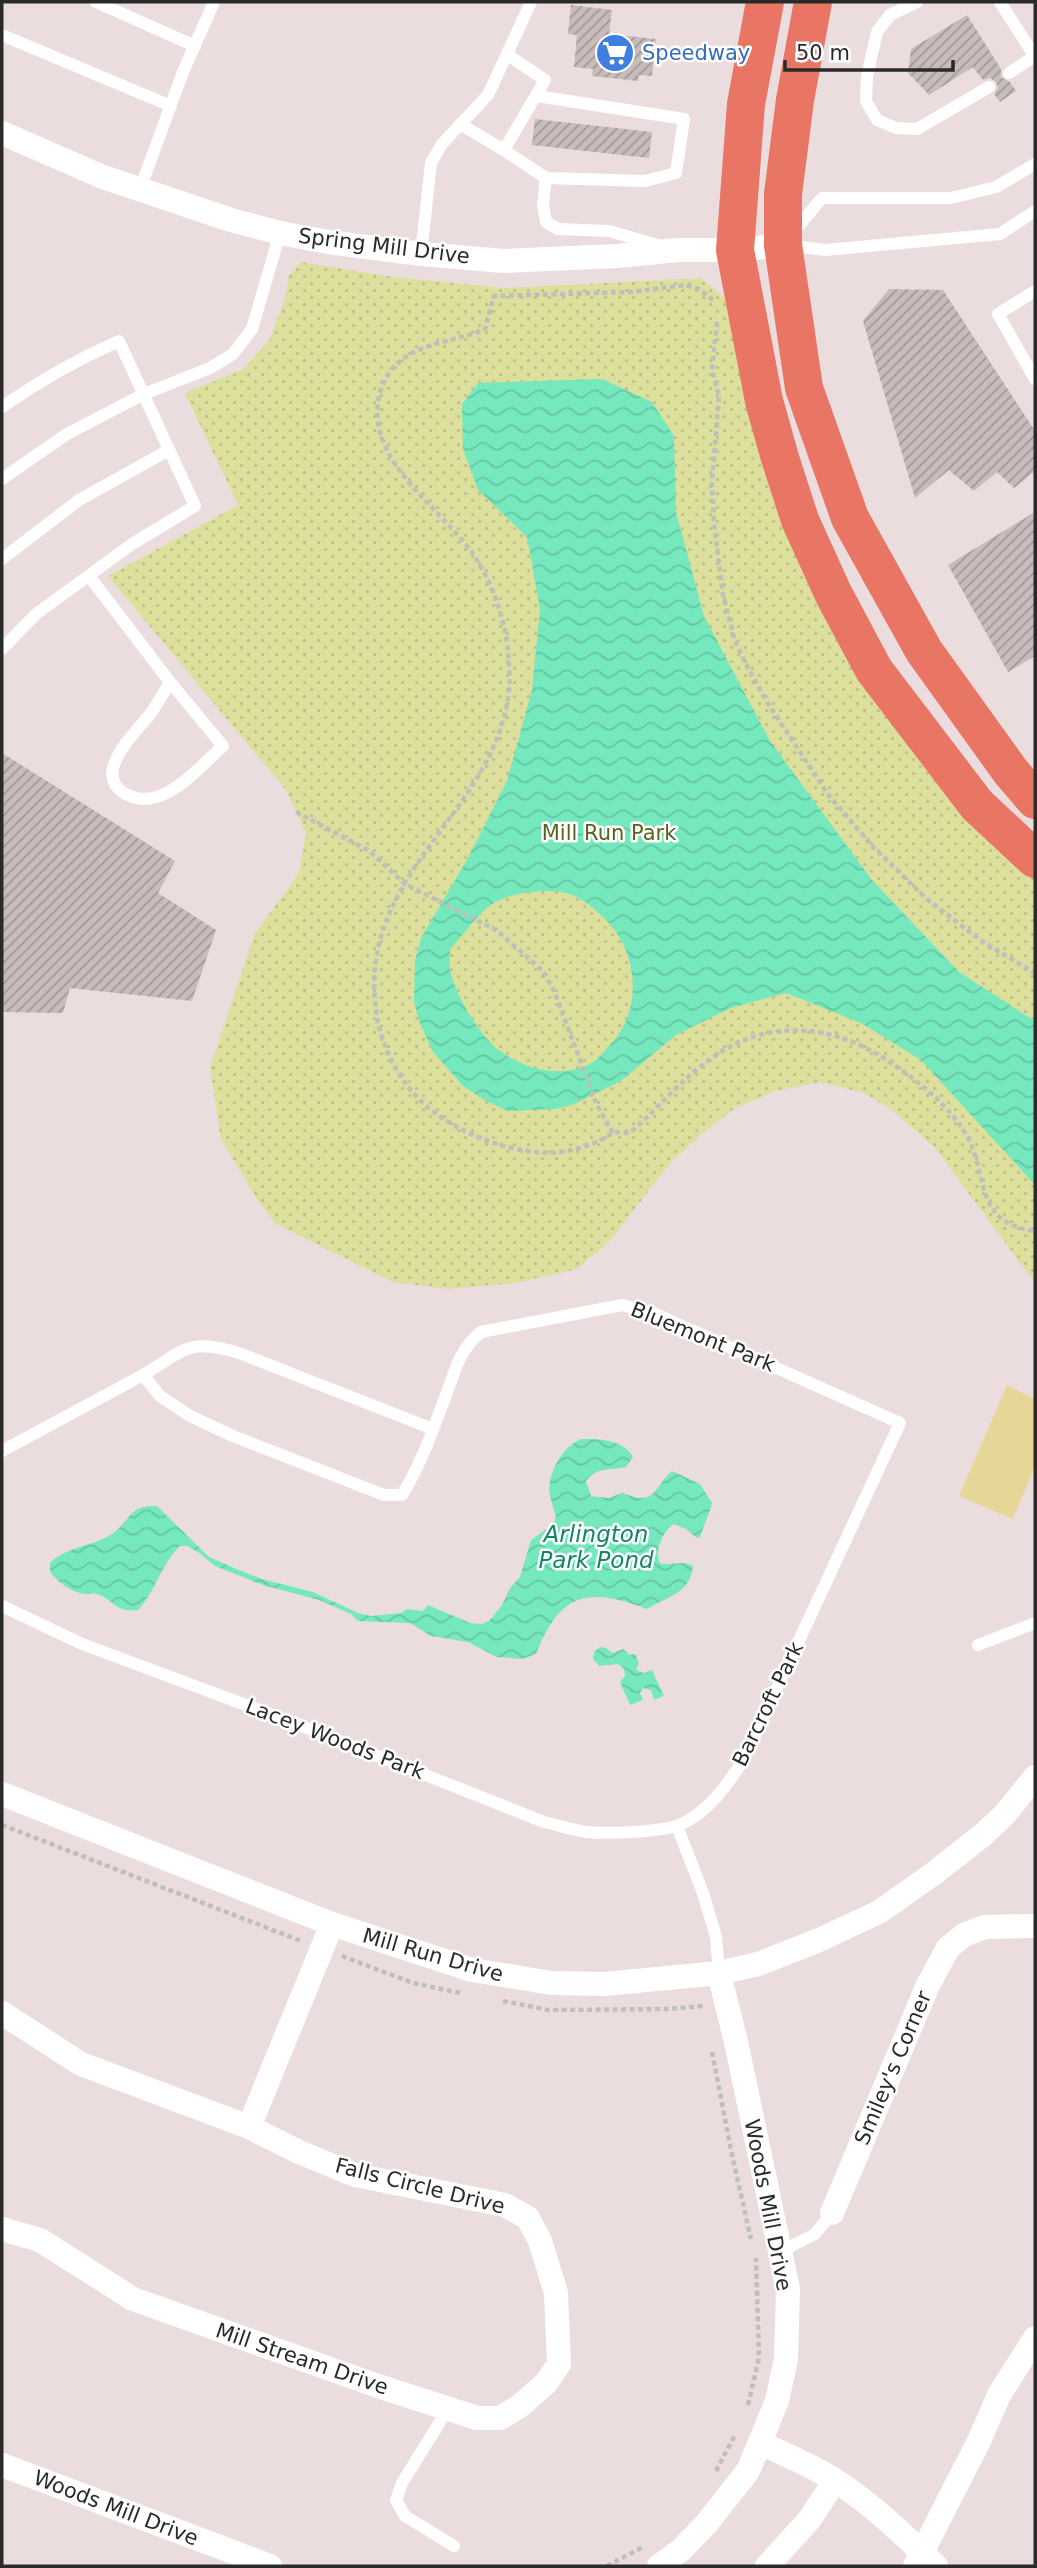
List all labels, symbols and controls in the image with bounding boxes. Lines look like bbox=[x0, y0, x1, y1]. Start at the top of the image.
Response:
scale bar bbox=[785, 28, 953, 72]
supermarket icon: Speedway bbox=[594, 32, 636, 74]
place label: Speedway bbox=[642, 41, 750, 65]
text: 50 m bbox=[796, 41, 850, 65]
street label: Spring Mill Drive bbox=[297, 224, 471, 268]
park label: Mill Run Park bbox=[542, 821, 677, 845]
street label: Bluemont Park bbox=[627, 1297, 779, 1377]
water label: Arlington Park Pond bbox=[538, 1521, 654, 1573]
street label: Barcroft Park bbox=[728, 1637, 809, 1770]
street label: Lacey Woods Park bbox=[242, 1694, 429, 1784]
street label: Mill Run Drive bbox=[360, 1923, 506, 1987]
street label: Smiley's Corner bbox=[850, 1987, 936, 2149]
street label: Woods Mill Drive bbox=[740, 2117, 796, 2293]
street label: Falls Circle Drive bbox=[333, 2153, 507, 2219]
street label: Mill Stream Drive bbox=[213, 2318, 391, 2400]
street label: Woods Mill Drive bbox=[30, 2466, 202, 2550]

